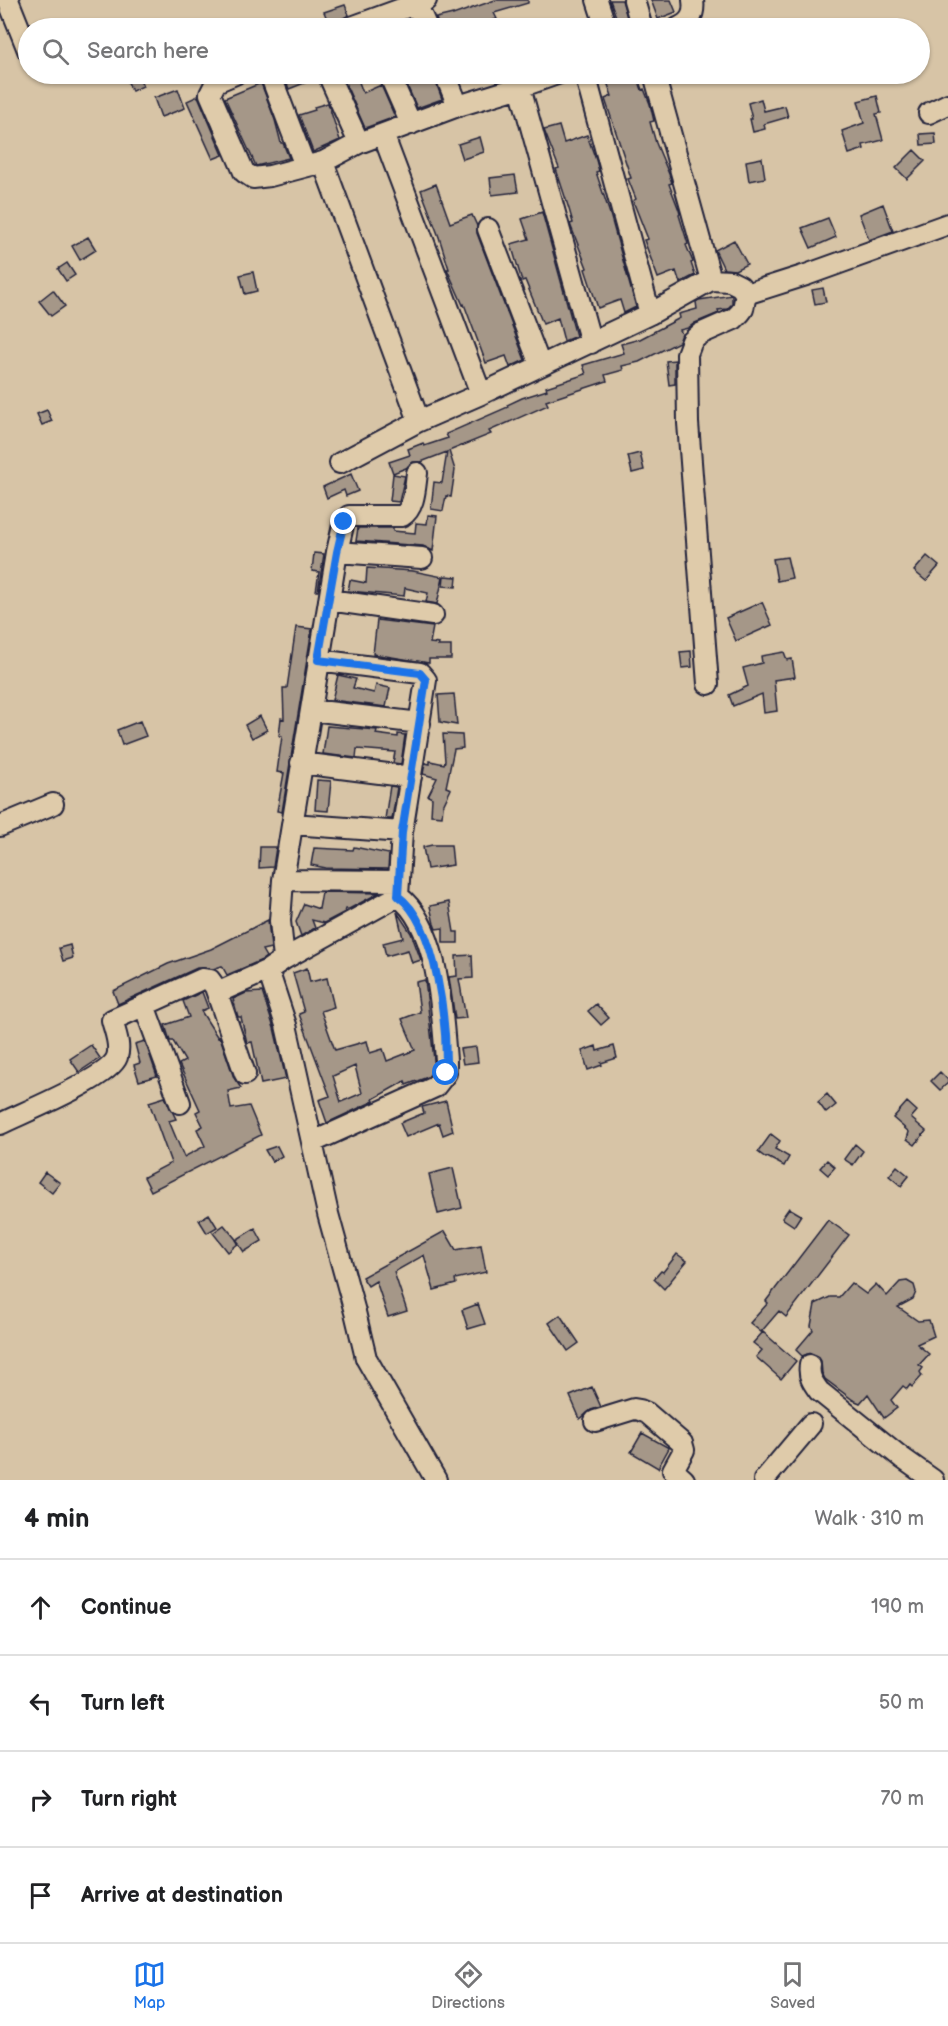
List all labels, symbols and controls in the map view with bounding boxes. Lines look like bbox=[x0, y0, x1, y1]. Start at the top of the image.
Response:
search box bbox=[18, 18, 930, 84]
icon: search bbox=[39, 35, 72, 68]
text: Search here bbox=[87, 38, 209, 65]
route end bbox=[330, 508, 356, 534]
route start bbox=[432, 1059, 458, 1085]
text: 4 min bbox=[24, 1504, 89, 1535]
text: Walk · 310 m bbox=[815, 1507, 924, 1531]
icon: ahead bbox=[24, 1591, 57, 1624]
text: Continue bbox=[81, 1594, 171, 1621]
text: 190 m bbox=[871, 1595, 924, 1619]
icon: left bbox=[24, 1687, 57, 1720]
text: Turn left bbox=[81, 1690, 165, 1717]
text: 50 m bbox=[879, 1691, 924, 1715]
icon: right bbox=[24, 1783, 57, 1816]
text: Turn right bbox=[81, 1786, 177, 1813]
text: 70 m bbox=[880, 1787, 924, 1811]
icon: arrive bbox=[24, 1879, 57, 1912]
text: Arrive at destination bbox=[81, 1882, 283, 1909]
tab: Map bbox=[133, 1958, 166, 2013]
tab: Directions bbox=[431, 1958, 505, 2013]
tab: Saved bbox=[770, 1958, 815, 2013]

